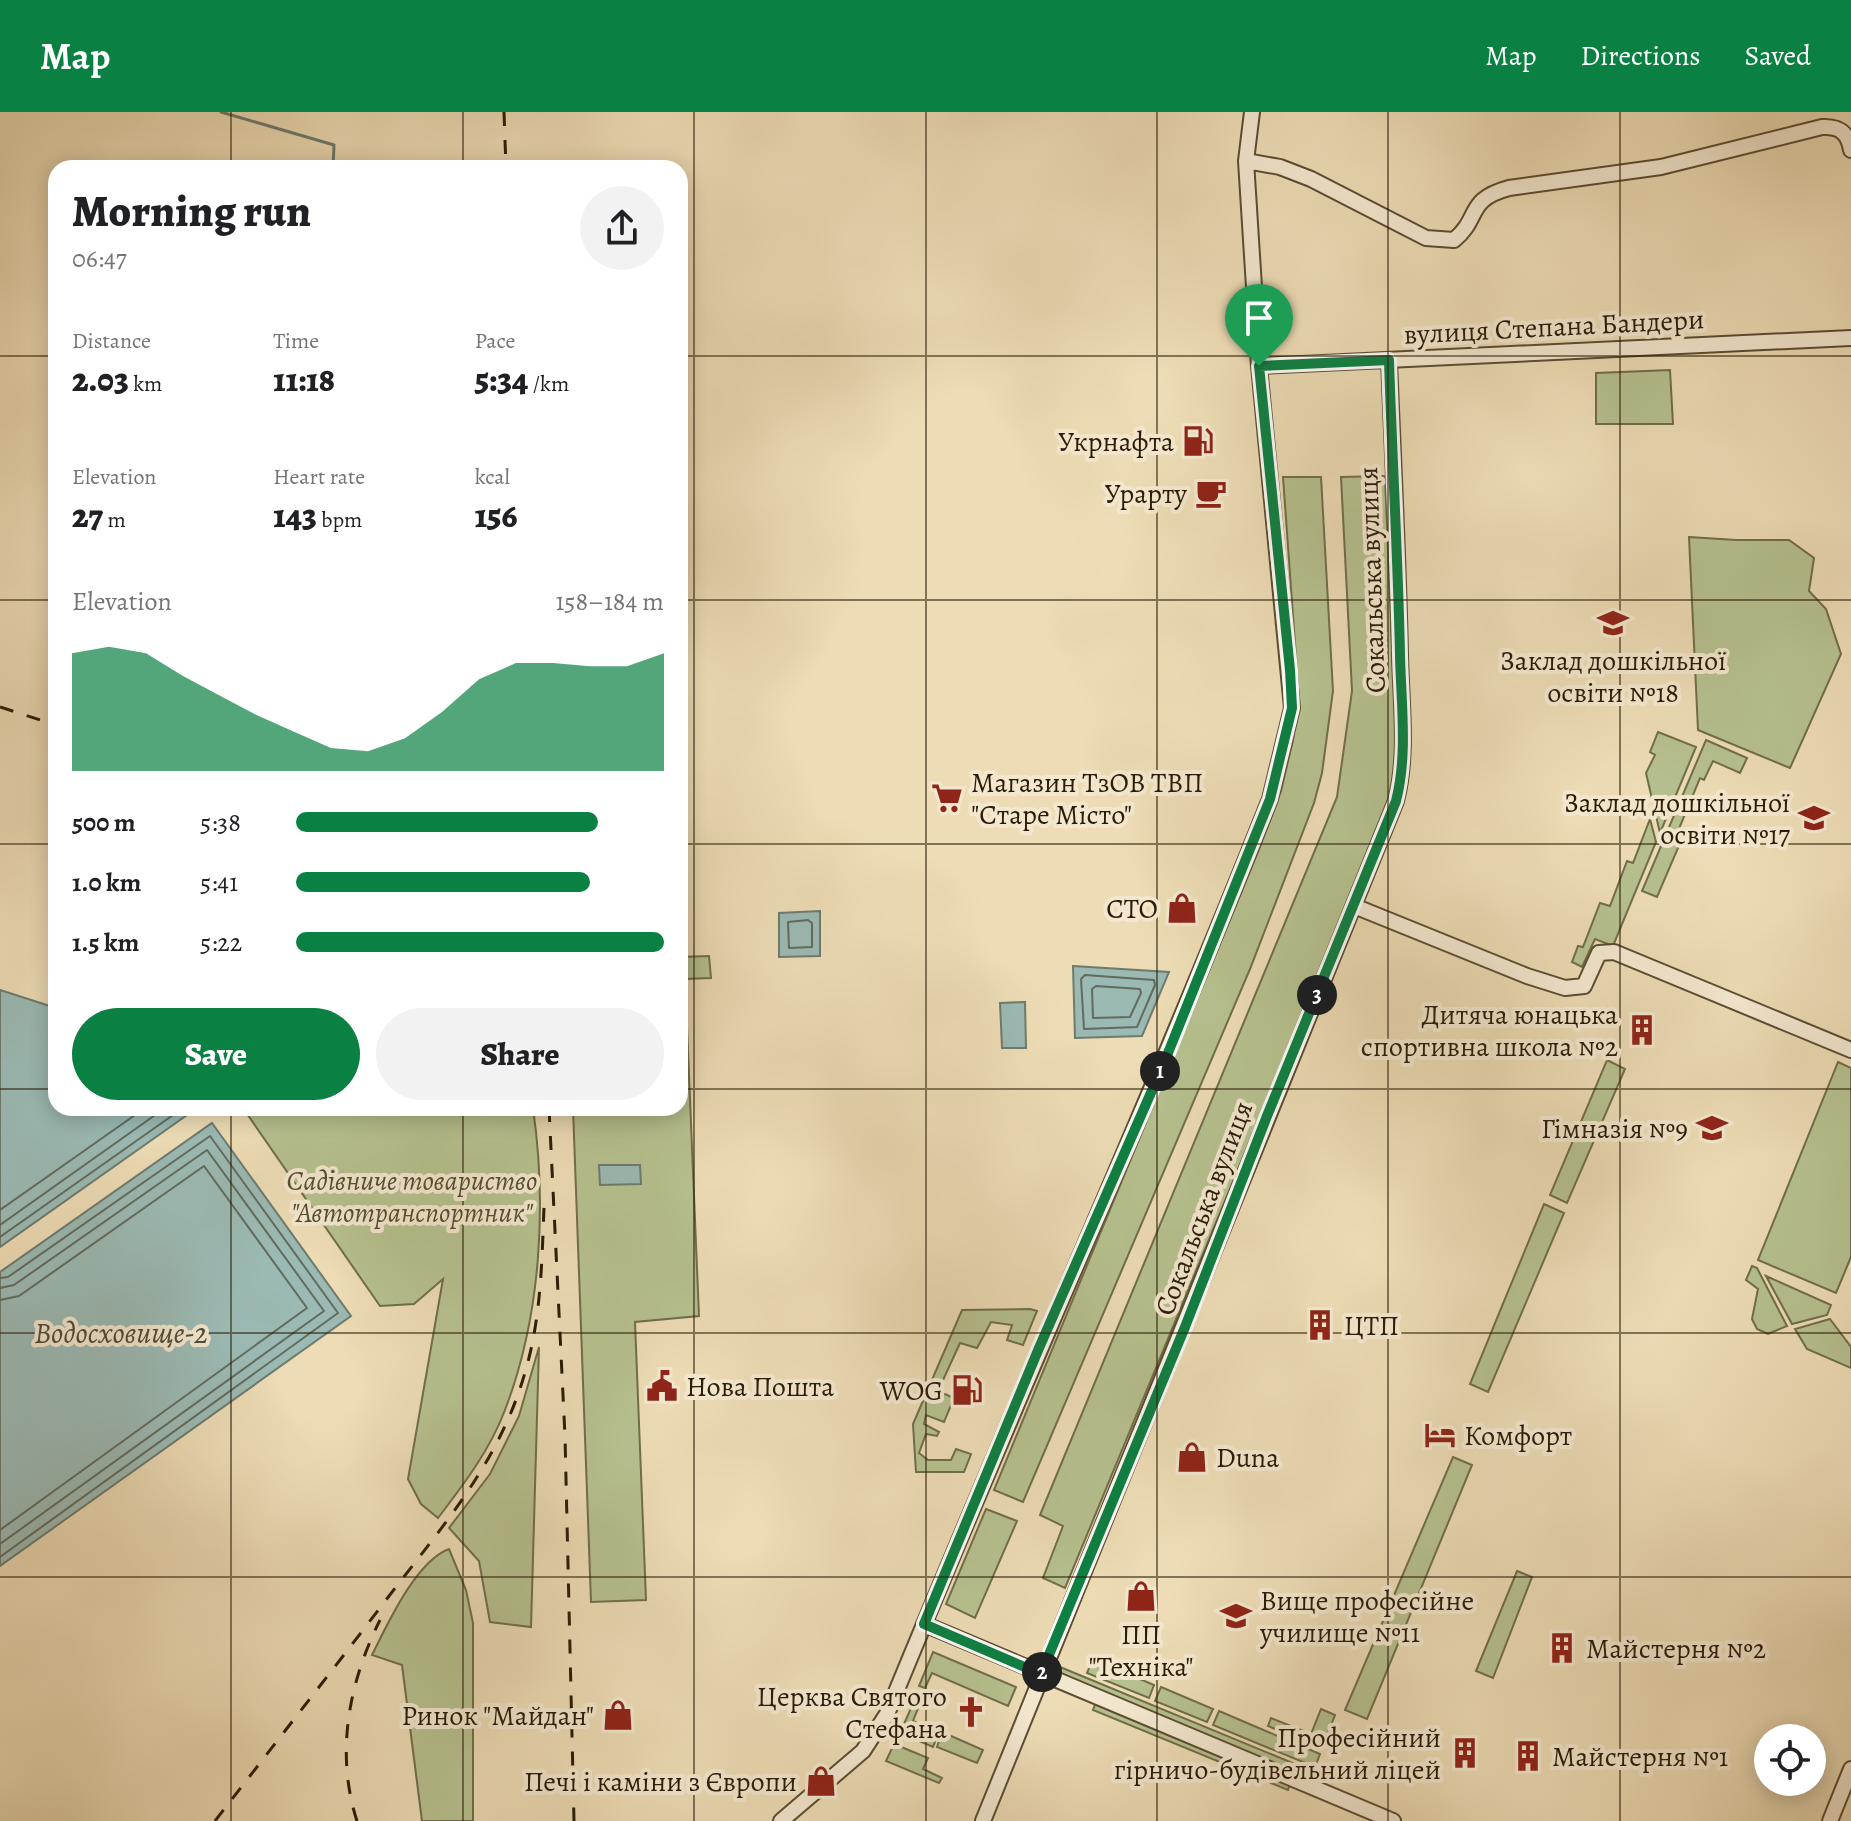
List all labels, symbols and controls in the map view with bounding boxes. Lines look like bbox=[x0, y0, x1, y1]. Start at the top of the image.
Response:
text: Map bbox=[40, 30, 110, 82]
text: Map bbox=[1485, 37, 1536, 75]
text: Directions bbox=[1580, 37, 1701, 75]
text: Saved bbox=[1745, 37, 1811, 75]
text: Morning run bbox=[72, 181, 311, 241]
button: share bbox=[580, 186, 664, 270]
text: 06:47 bbox=[72, 241, 127, 276]
pin bbox=[1225, 284, 1293, 366]
icon: arrive bbox=[1237, 296, 1281, 340]
street label: вулиця Степана Бандери bbox=[1403, 300, 1705, 354]
text: Distance bbox=[72, 326, 151, 356]
text: Time bbox=[273, 326, 319, 356]
text: Pace bbox=[475, 326, 515, 356]
text: 2.03 bbox=[72, 356, 129, 403]
text: 11:18 bbox=[273, 356, 335, 403]
text: 5:34 bbox=[475, 356, 528, 403]
text: km bbox=[129, 369, 162, 399]
text: /km bbox=[528, 369, 569, 399]
place label: Укрнафта bbox=[1058, 423, 1174, 461]
fuel station icon: Укрнафта bbox=[1181, 424, 1215, 458]
text: Elevation bbox=[72, 462, 156, 492]
text: Heart rate bbox=[273, 462, 365, 492]
text: kcal bbox=[475, 462, 510, 492]
street label: Сокальська вулиця bbox=[1349, 466, 1395, 694]
place label: Урарту bbox=[1104, 475, 1187, 513]
cafe icon: Урарту bbox=[1194, 476, 1228, 510]
text: 27 bbox=[72, 492, 103, 539]
text: 143 bbox=[273, 492, 317, 539]
text: 156 bbox=[475, 492, 518, 539]
text: m bbox=[103, 505, 126, 535]
text: bpm bbox=[317, 505, 362, 535]
text: Elevation bbox=[72, 584, 172, 619]
text: 158–184 m bbox=[555, 584, 664, 619]
school or university icon: Заклад дошкільної освіти №18 bbox=[1596, 606, 1630, 640]
place label: Заклад дошкільної освіти №18 bbox=[1500, 642, 1726, 712]
place label: Магазин ТзОВ ТВП "Старе Місто" bbox=[971, 764, 1203, 834]
supermarket icon: Магазин ТзОВ ТВП "Старе Місто" bbox=[930, 781, 964, 815]
place label: Заклад дошкільної освіти №17 bbox=[1564, 784, 1790, 854]
school or university icon: Заклад дошкільної освіти №17 bbox=[1797, 801, 1831, 835]
text: 500 m bbox=[72, 805, 136, 840]
text: 5:38 bbox=[200, 805, 241, 840]
text: 1.0 km bbox=[72, 865, 141, 900]
text: 5:41 bbox=[200, 865, 238, 900]
place label: СТО bbox=[1106, 890, 1158, 928]
shop icon: СТО bbox=[1165, 891, 1199, 925]
text: 1.5 km bbox=[72, 925, 139, 960]
text: 5:22 bbox=[200, 925, 242, 960]
pin: 3 bbox=[1297, 975, 1337, 1015]
text: 3 bbox=[1312, 980, 1322, 1010]
place label: Дитяча юнацька спортивна школа №2 bbox=[1361, 996, 1618, 1066]
button: Save bbox=[72, 1008, 360, 1100]
button: Share bbox=[376, 1008, 664, 1100]
building icon: Дитяча юнацька спортивна школа №2 bbox=[1625, 1013, 1659, 1047]
pin: 1 bbox=[1140, 1051, 1180, 1091]
text: 1 bbox=[1156, 1056, 1164, 1086]
street label: Сокальська вулиця bbox=[1146, 1096, 1262, 1321]
place label: Гімназія №9 bbox=[1541, 1110, 1688, 1148]
school or university icon: Гімназія №9 bbox=[1695, 1111, 1729, 1145]
park label: Садівниче товариство "Автотранспортник" bbox=[287, 1162, 537, 1232]
place label: ЦТП bbox=[1344, 1307, 1399, 1345]
building icon: ЦТП bbox=[1303, 1308, 1337, 1342]
water label: Водосховище-2 bbox=[34, 1313, 208, 1353]
place label: Нова Пошта bbox=[686, 1368, 834, 1406]
public building icon: Нова Пошта bbox=[645, 1369, 679, 1403]
place label: WOG bbox=[879, 1372, 943, 1410]
fuel station icon: WOG bbox=[950, 1373, 984, 1407]
place label: Комфорт bbox=[1464, 1417, 1572, 1455]
hotel icon: Комфорт bbox=[1423, 1418, 1457, 1452]
place label: Duna bbox=[1216, 1439, 1279, 1477]
shop icon: Duna bbox=[1175, 1440, 1209, 1474]
shop icon: ПП "Техніка" bbox=[1124, 1579, 1158, 1613]
place label: Вище професійне училище №11 bbox=[1259, 1582, 1474, 1652]
school or university icon: Вище професійне училище №11 bbox=[1219, 1599, 1253, 1633]
place label: ПП "Техніка" bbox=[1088, 1616, 1194, 1686]
place label: Майстерня №2 bbox=[1586, 1630, 1766, 1668]
building icon: Майстерня №2 bbox=[1545, 1631, 1579, 1665]
pin: 2 bbox=[1022, 1652, 1062, 1692]
text: 2 bbox=[1037, 1657, 1047, 1687]
place label: Церква Святого Стефана bbox=[757, 1678, 947, 1748]
church icon: Церква Святого Стефана bbox=[954, 1695, 988, 1729]
place label: Ринок "Майдан" bbox=[401, 1697, 594, 1735]
shop icon: Ринок "Майдан" bbox=[601, 1698, 635, 1732]
place label: Професійний гірничо-будівельний ліцей bbox=[1114, 1719, 1441, 1789]
map controls bbox=[1754, 1724, 1826, 1796]
button: locate bbox=[1754, 1724, 1826, 1796]
building icon: Професійний гірничо-будівельний ліцей bbox=[1448, 1736, 1482, 1770]
place label: Майстерня №1 bbox=[1552, 1738, 1728, 1776]
building icon: Майстерня №1 bbox=[1511, 1739, 1545, 1773]
place label: Печі і каміни з Європи bbox=[524, 1763, 797, 1801]
shop icon: Печі і каміни з Європи bbox=[804, 1764, 838, 1798]

